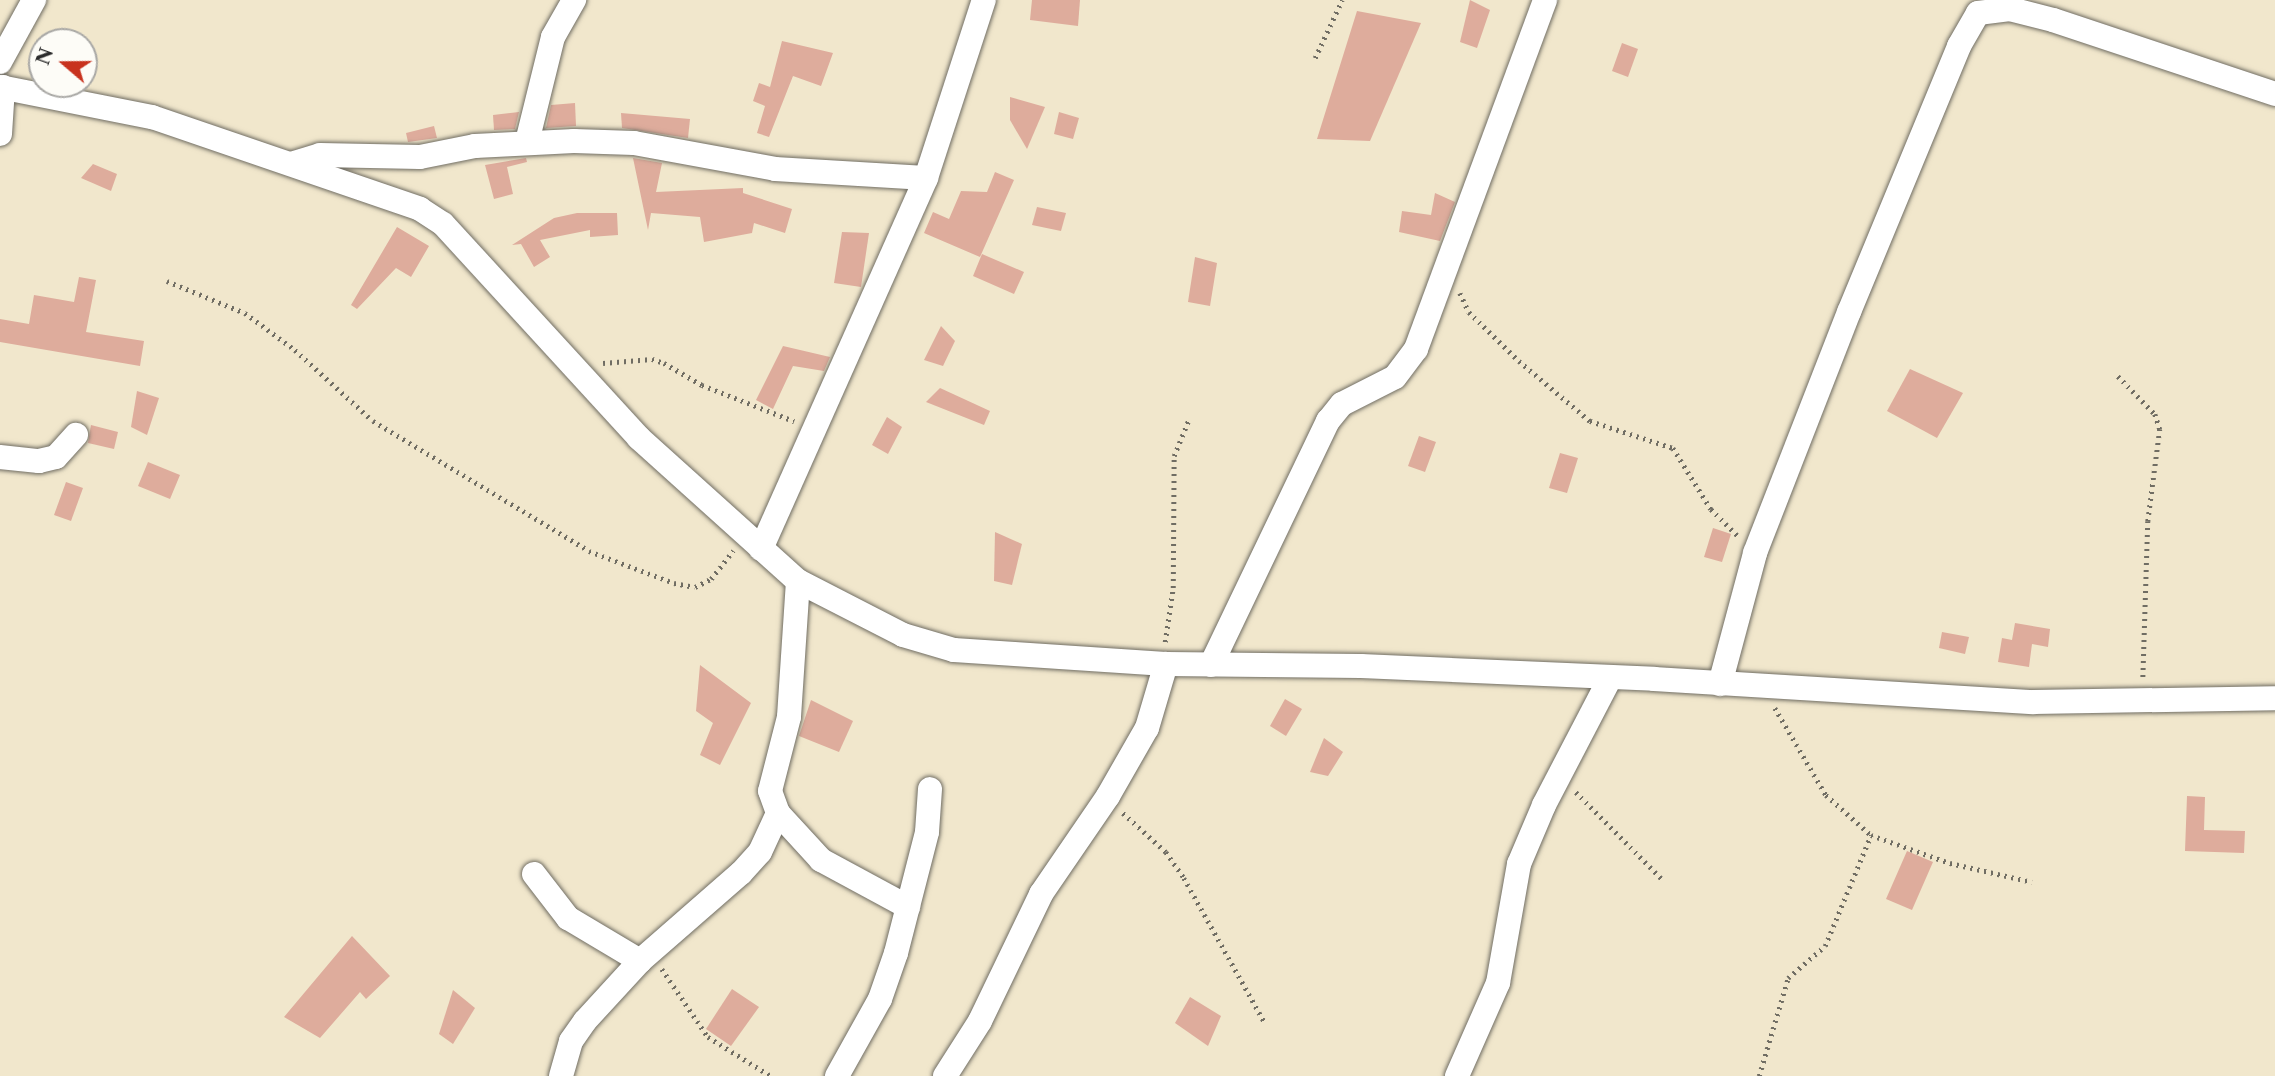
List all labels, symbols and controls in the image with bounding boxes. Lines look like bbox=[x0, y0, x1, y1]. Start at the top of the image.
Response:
north arrow bbox=[28, 28, 98, 98]
text: N bbox=[31, 45, 58, 68]

